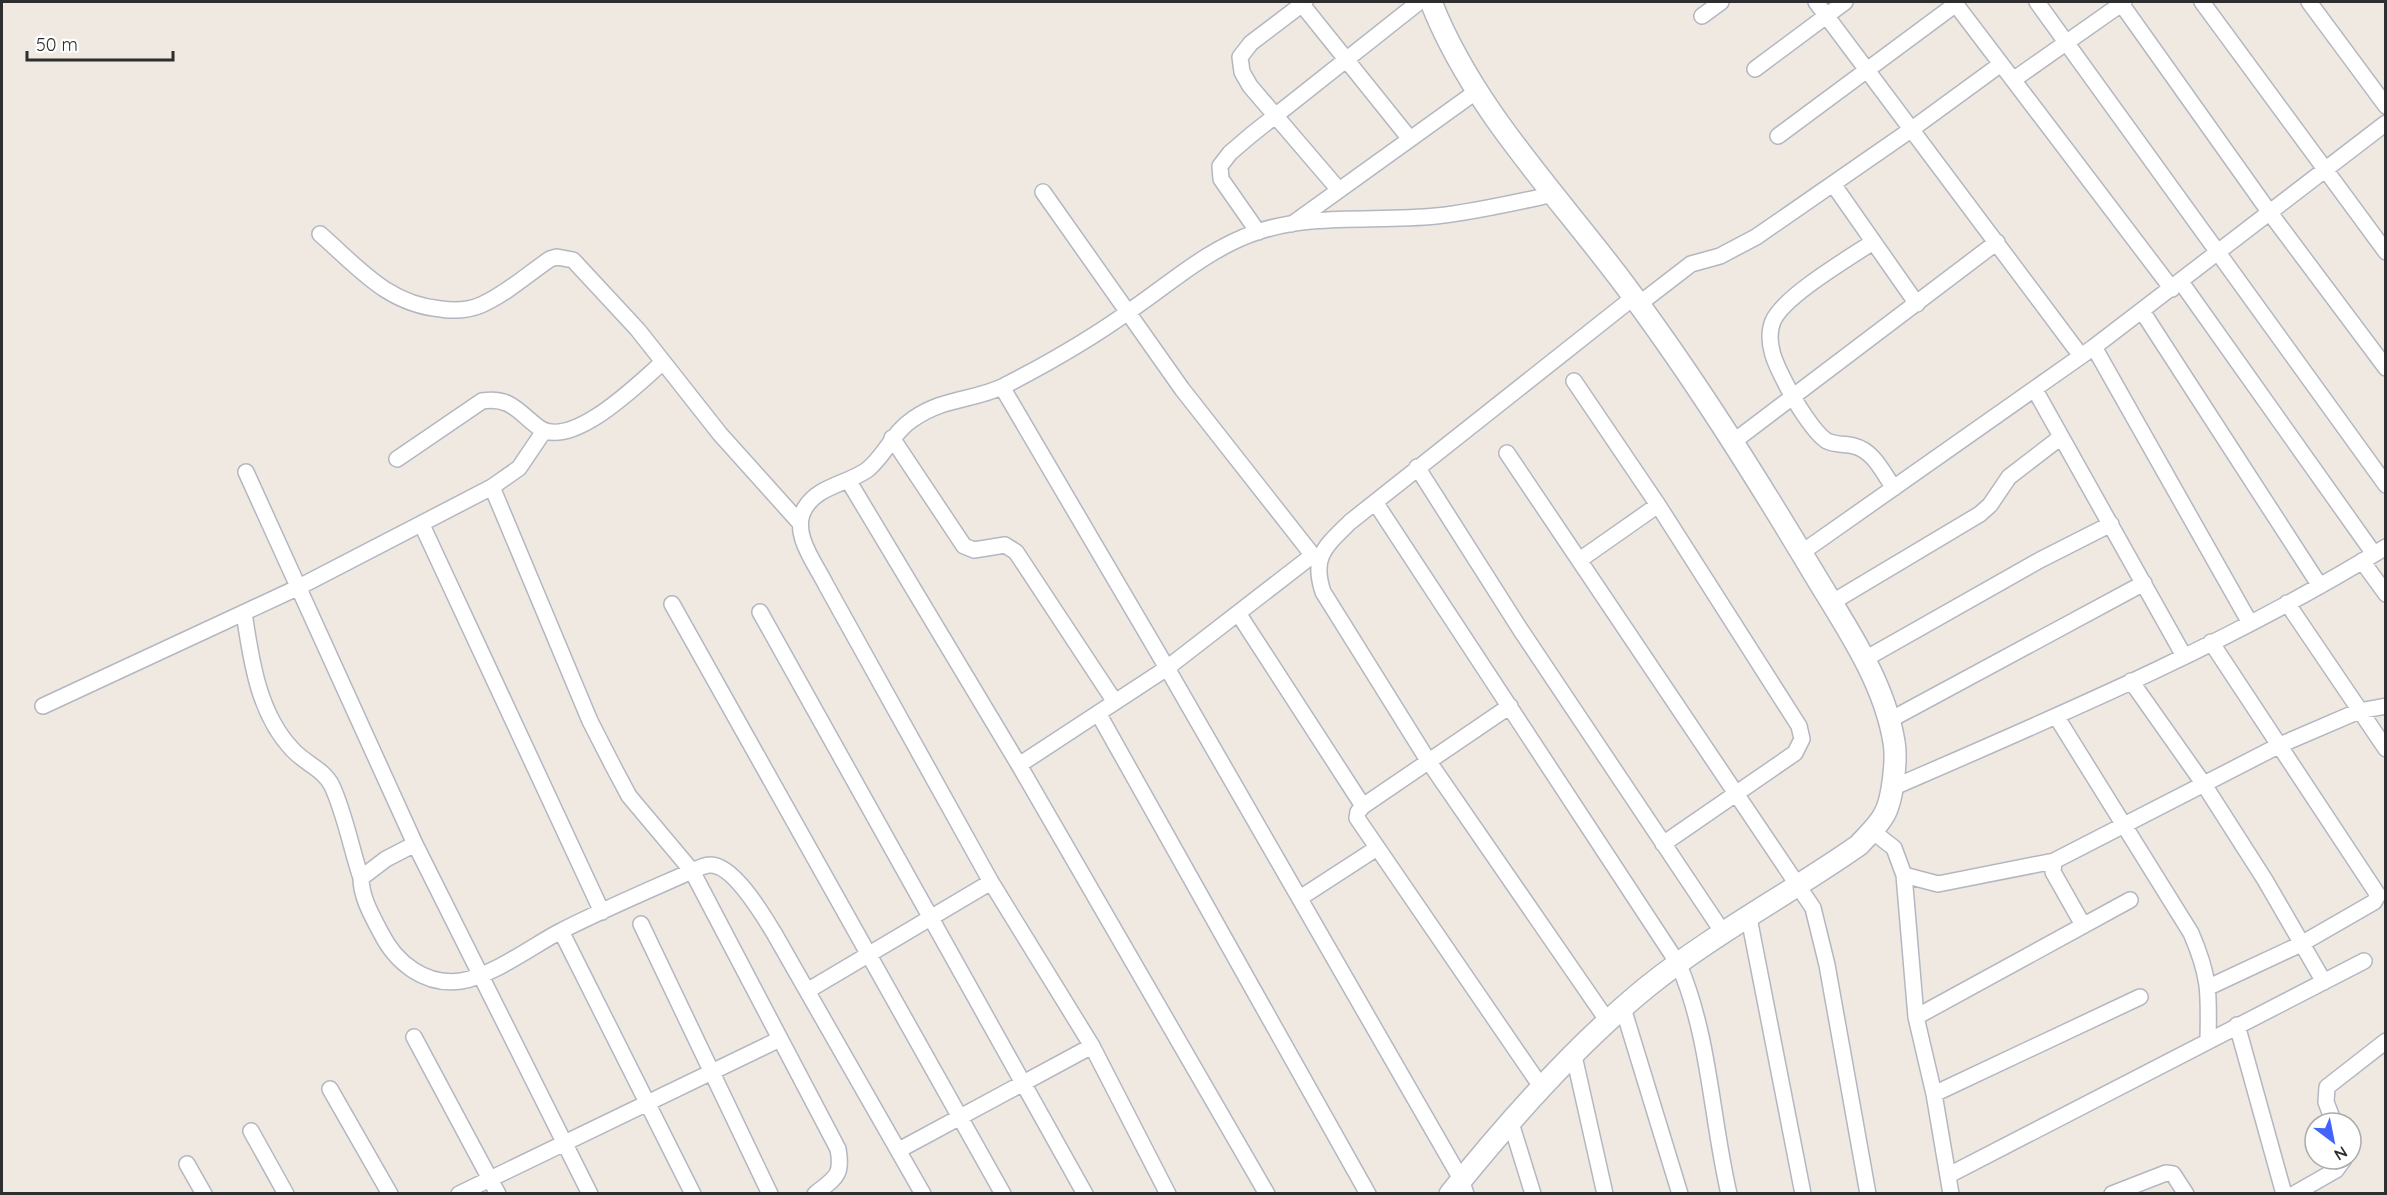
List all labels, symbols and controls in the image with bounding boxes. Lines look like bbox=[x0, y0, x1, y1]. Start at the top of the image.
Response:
scale bar bbox=[27, 24, 172, 62]
text: 50 m bbox=[36, 33, 78, 56]
north arrow bbox=[2303, 1111, 2363, 1171]
text: N bbox=[2331, 1142, 2351, 1165]

